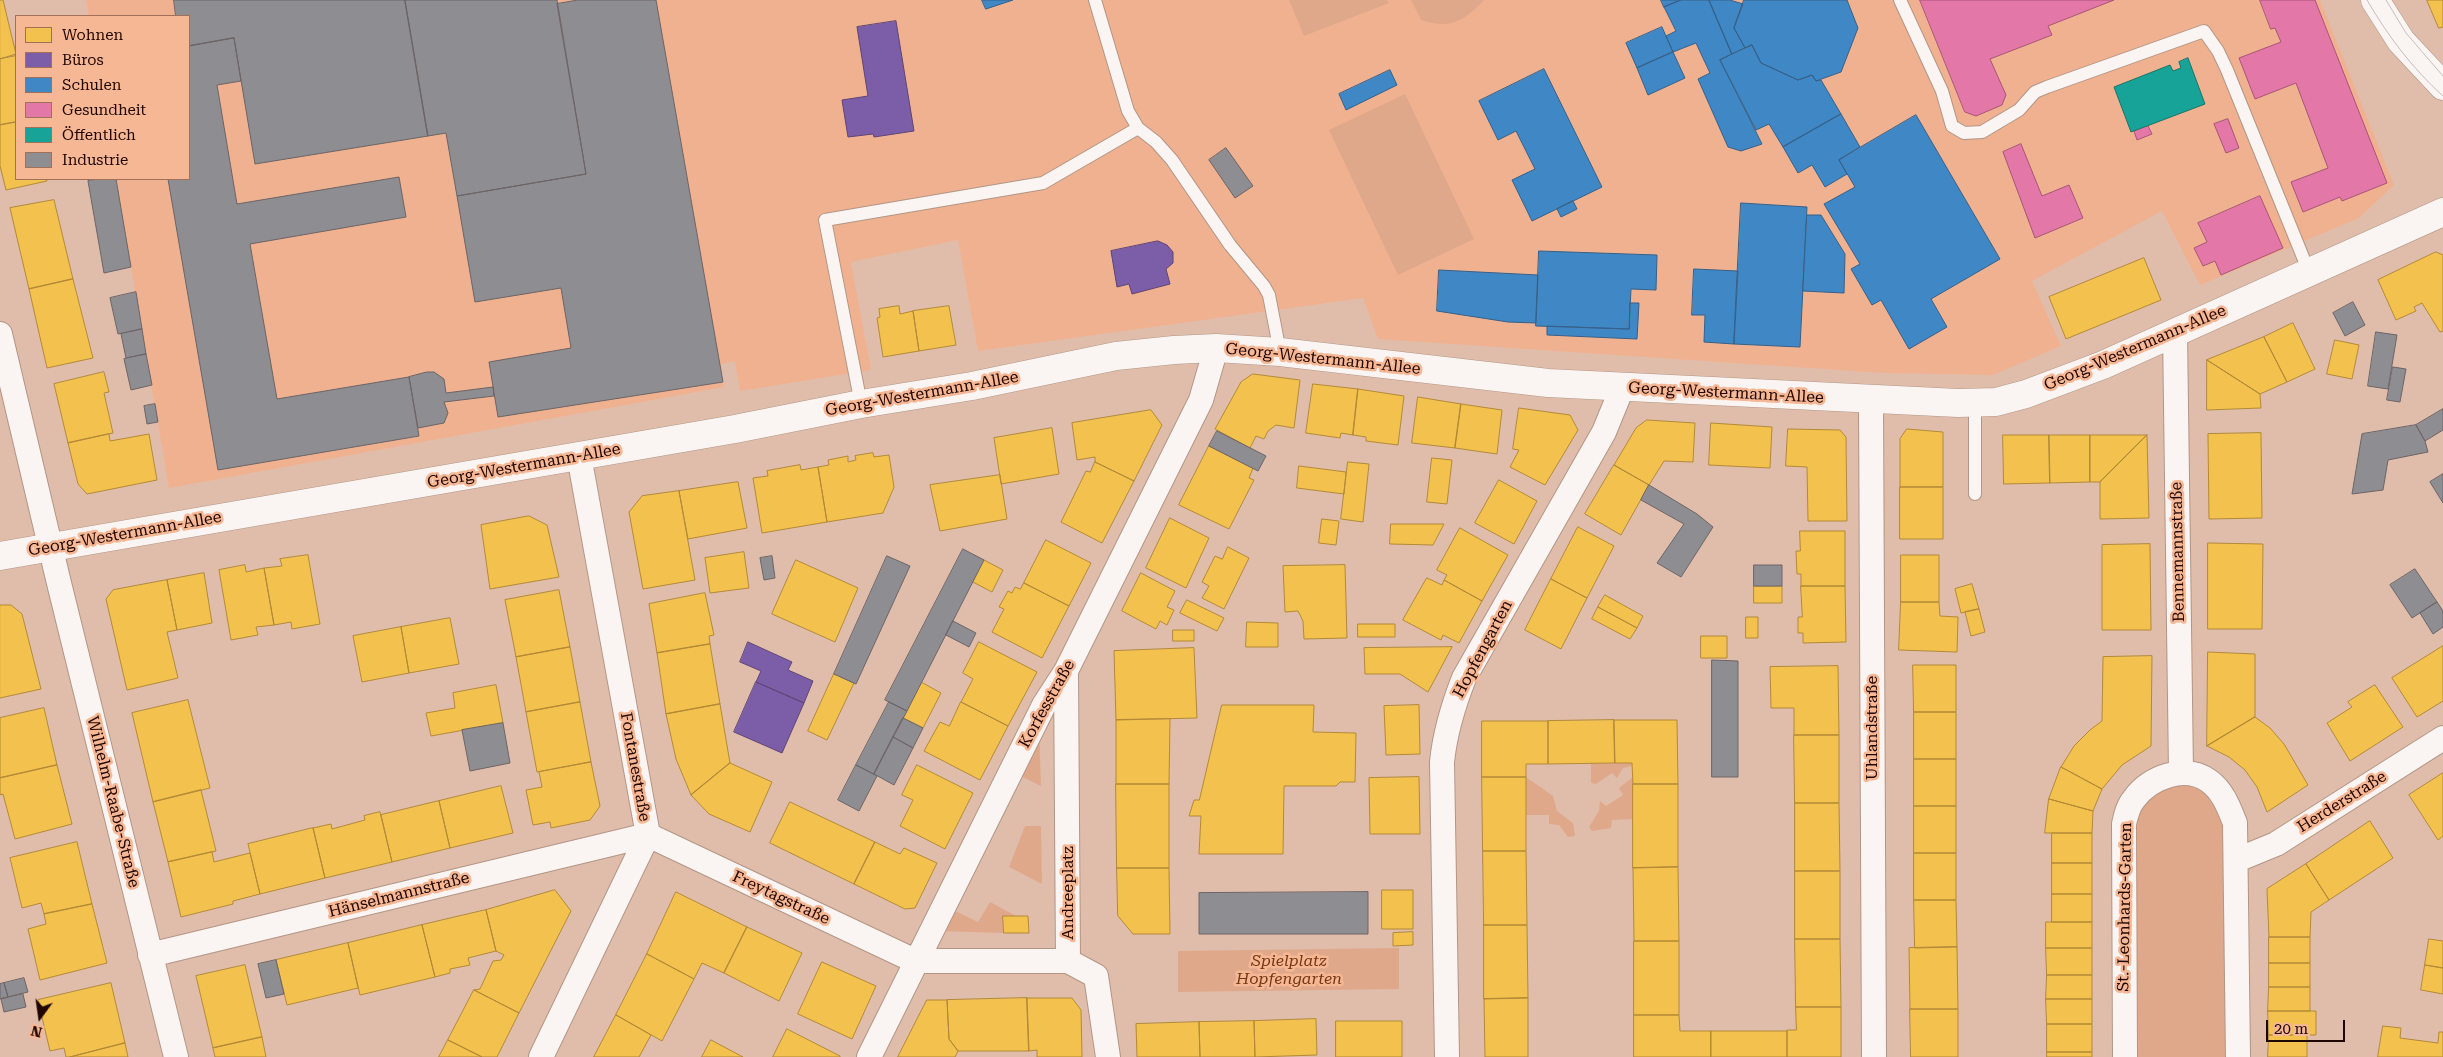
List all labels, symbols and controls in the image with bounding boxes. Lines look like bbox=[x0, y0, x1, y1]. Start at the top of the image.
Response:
legend bbox=[15, 15, 190, 180]
text: Wohnen bbox=[62, 26, 123, 44]
text: Büros bbox=[62, 51, 104, 69]
text: Schulen bbox=[62, 76, 121, 94]
text: Gesundheit bbox=[62, 101, 146, 119]
text: Öffentlich bbox=[62, 126, 136, 144]
text: Industrie bbox=[62, 151, 128, 169]
street label: Georg-Westermann-Allee bbox=[2041, 301, 2229, 395]
street label: Georg-Westermann-Allee bbox=[1225, 339, 1421, 379]
street label: Georg-Westermann-Allee bbox=[824, 368, 1020, 420]
street label: Georg-Westermann-Allee bbox=[1628, 378, 1824, 408]
street label: Georg-Westermann-Allee bbox=[426, 440, 622, 492]
street label: Bennemannstraße bbox=[2167, 482, 2189, 622]
street label: Georg-Westermann-Allee bbox=[27, 508, 223, 560]
street label: Hopfengarten bbox=[1449, 597, 1517, 701]
street label: Korfesstraße bbox=[1015, 657, 1079, 751]
street label: Uhlandstraße bbox=[1862, 676, 1882, 780]
street label: Fontanestraße bbox=[616, 711, 654, 823]
street label: Wilhelm-Raabe-Straße bbox=[82, 714, 144, 890]
street label: Herderstraße bbox=[2294, 767, 2390, 837]
street label: St.-Leonhards-Garten bbox=[2114, 822, 2136, 992]
street label: Andreeplatz bbox=[1058, 846, 1078, 940]
street label: Freytagstraße bbox=[729, 867, 833, 929]
street label: Hänselmannstraße bbox=[327, 868, 471, 922]
park label: Spielplatz Hopfengarten bbox=[1236, 951, 1342, 989]
north arrow bbox=[15, 992, 65, 1042]
scale bar bbox=[2268, 1010, 2347, 1042]
text: 20 m bbox=[2274, 1020, 2308, 1038]
text: N bbox=[29, 1022, 44, 1041]

